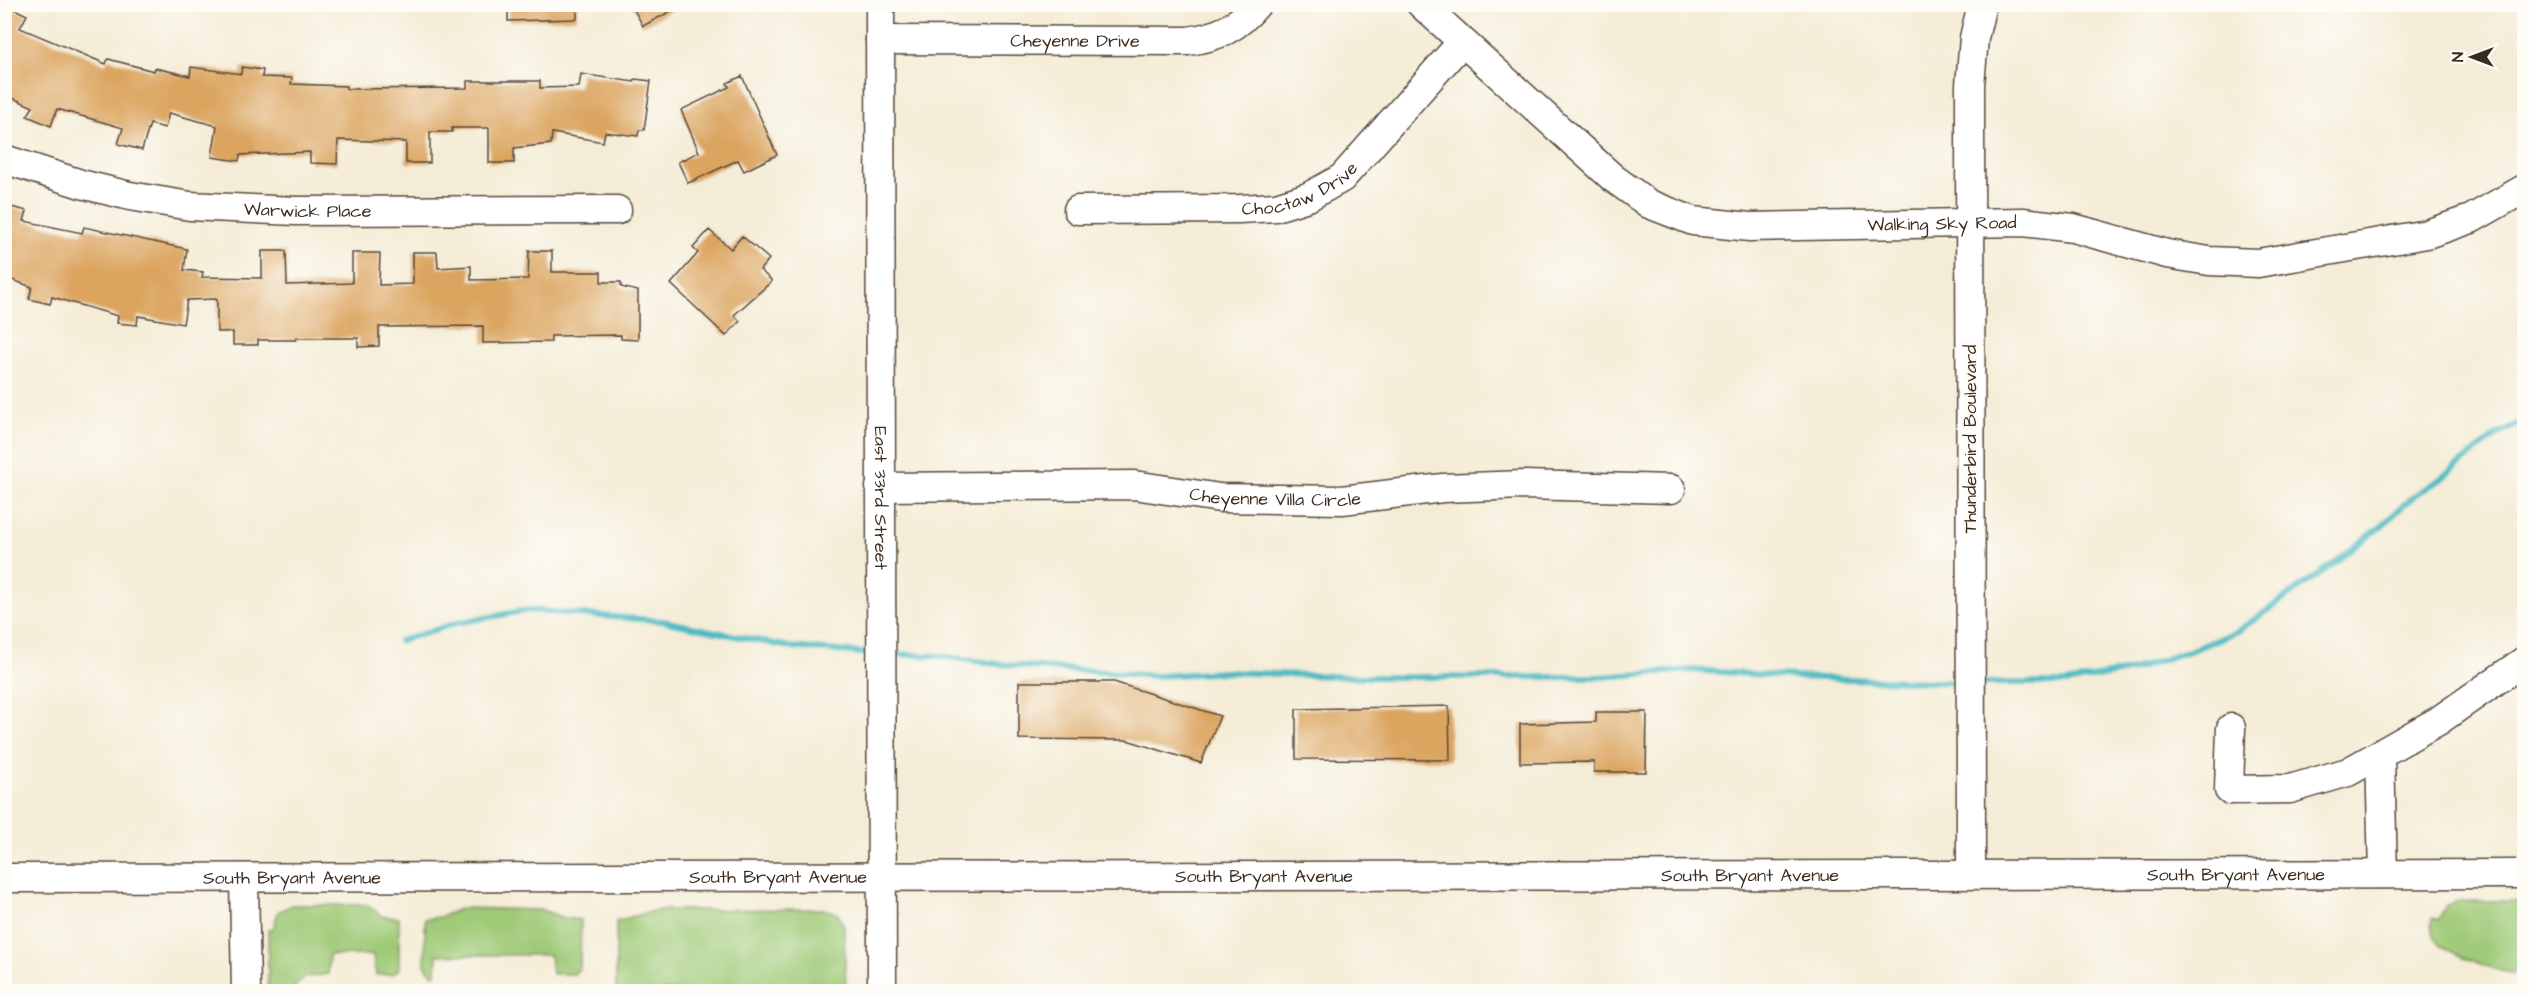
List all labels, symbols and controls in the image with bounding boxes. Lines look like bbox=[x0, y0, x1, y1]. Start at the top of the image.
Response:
north arrow bbox=[2442, 27, 2502, 87]
street label: Cheyenne Drive bbox=[1010, 28, 1140, 55]
text: N bbox=[2447, 52, 2469, 62]
street label: Choctaw Drive bbox=[1241, 156, 1364, 222]
street label: Warwick Place bbox=[243, 197, 372, 224]
street label: Walking Sky Road bbox=[1867, 210, 2017, 238]
street label: Thunderbird Boulevard bbox=[1958, 345, 1983, 533]
street label: East 33rd Street bbox=[868, 426, 893, 571]
street label: Cheyenne Villa Circle bbox=[1188, 482, 1362, 514]
street label: South Bryant Avenue bbox=[2147, 862, 2325, 888]
street label: South Bryant Avenue bbox=[1661, 863, 1839, 889]
street label: South Bryant Avenue bbox=[1175, 864, 1353, 890]
street label: South Bryant Avenue bbox=[203, 865, 381, 892]
street label: South Bryant Avenue bbox=[689, 865, 867, 891]

